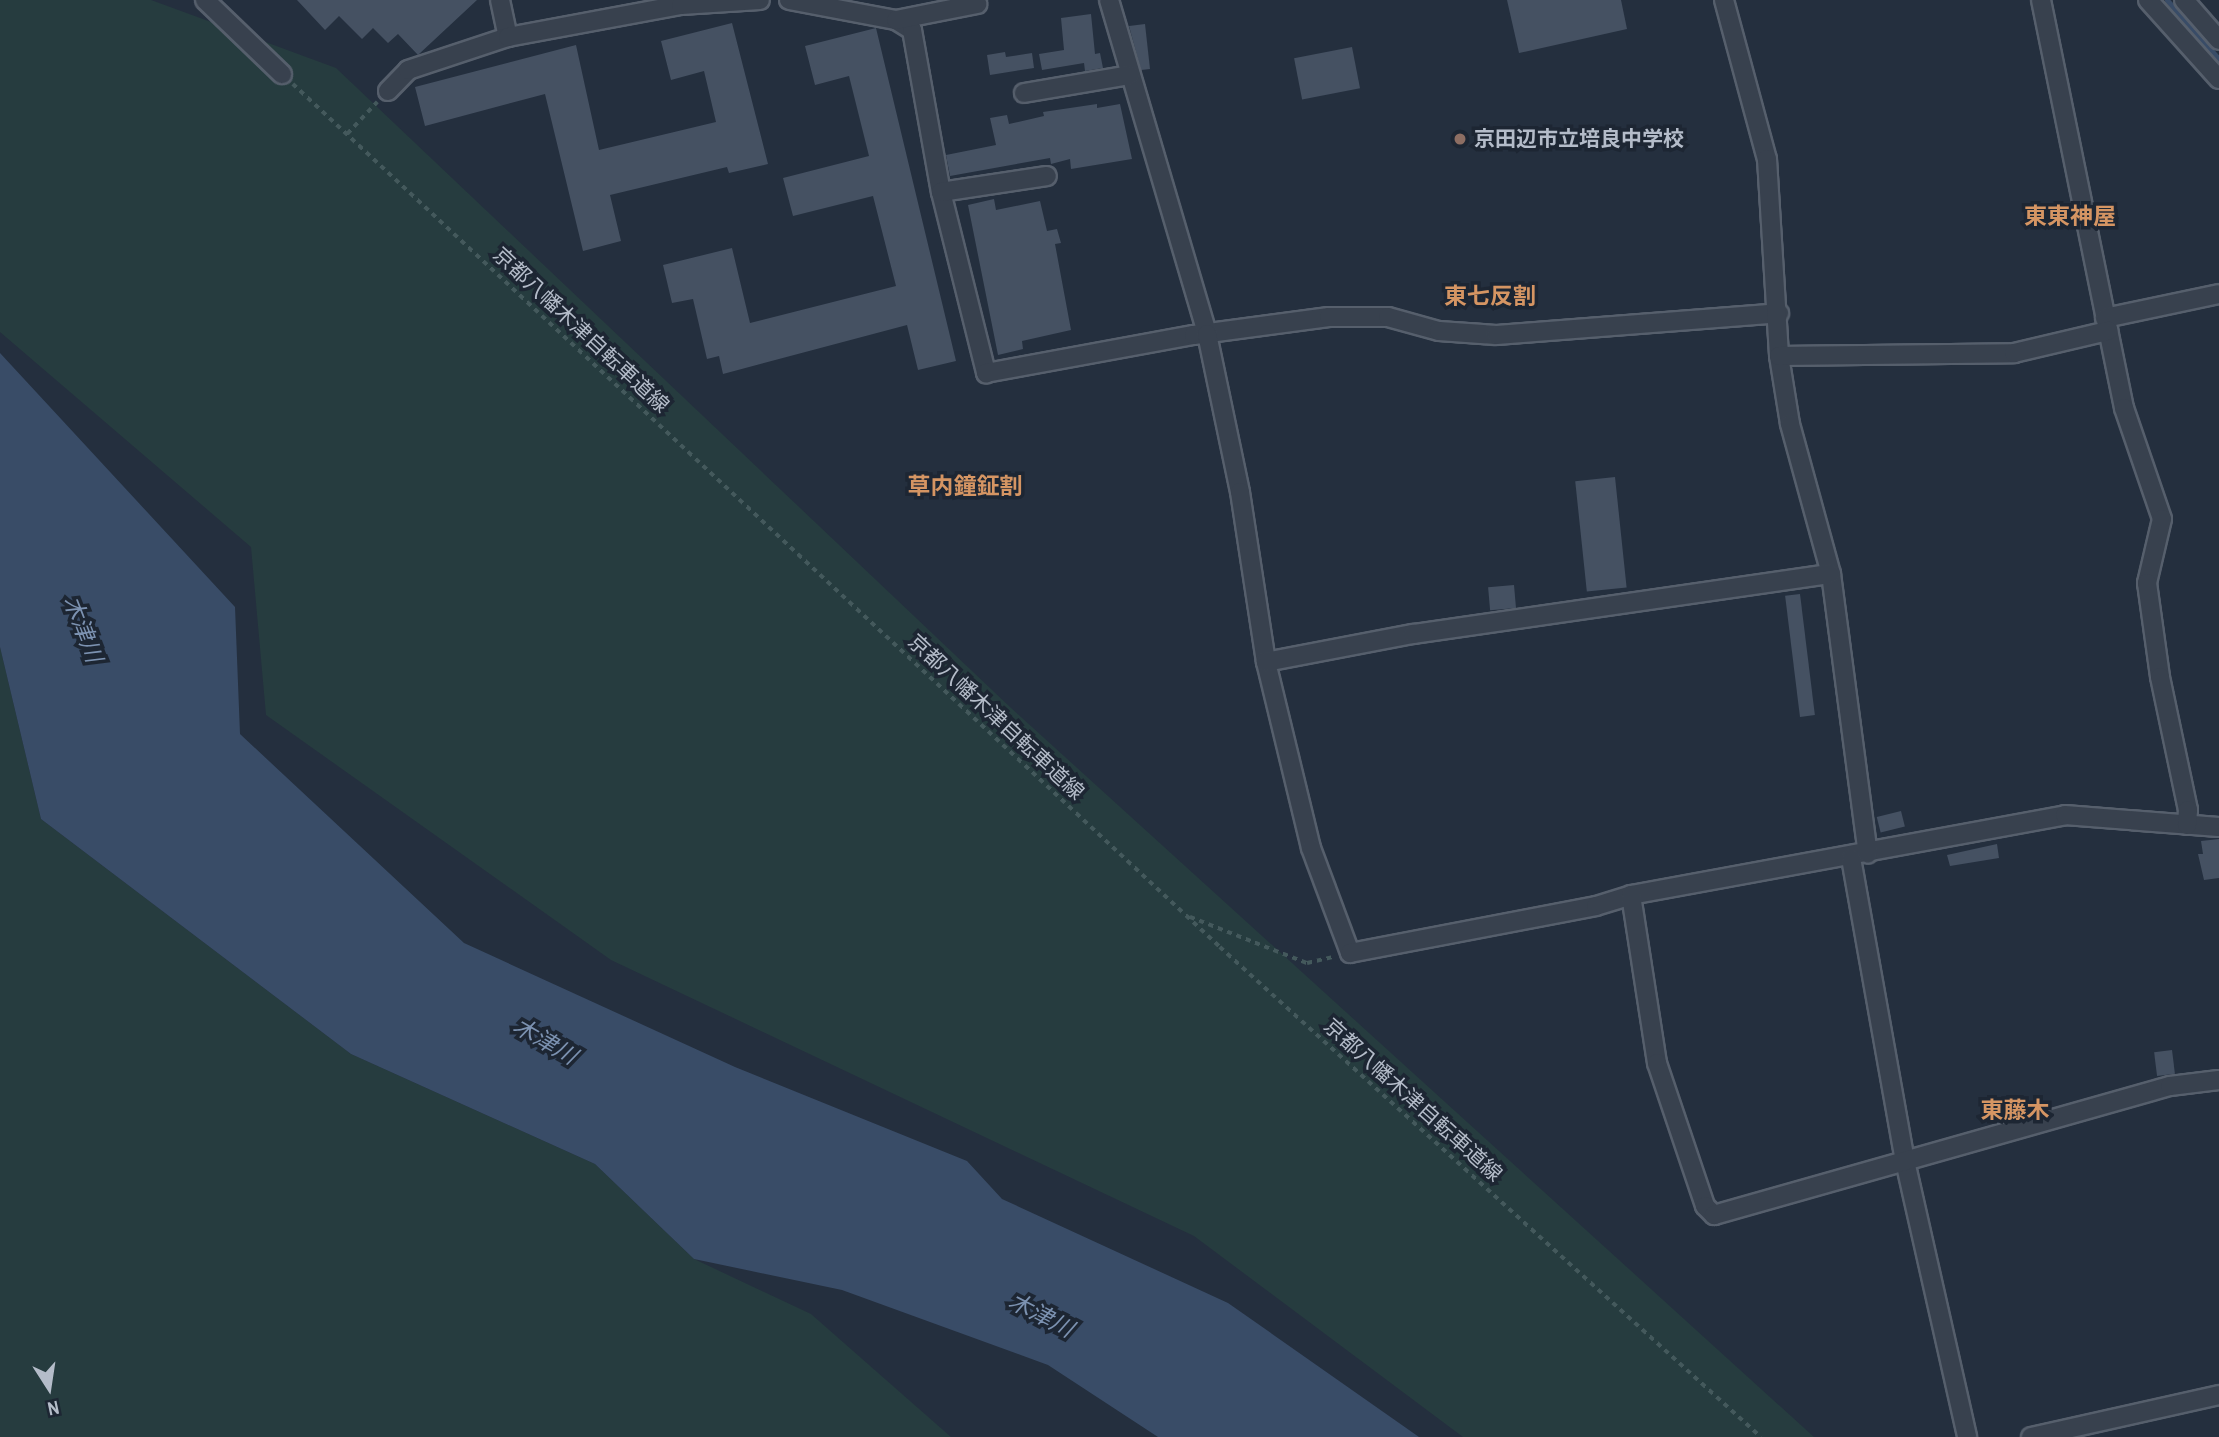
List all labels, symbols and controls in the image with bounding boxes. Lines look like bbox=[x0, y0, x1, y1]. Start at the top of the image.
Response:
place label: 京田辺市立培良中学校 bbox=[1474, 126, 1684, 152]
marker: 京田辺市立培良中学校 bbox=[1452, 131, 1468, 147]
district label: 東東神屋 bbox=[2024, 202, 2116, 230]
street label: 京都八幡木津自転車道線 bbox=[488, 242, 674, 418]
district label: 東七反割 bbox=[1444, 282, 1536, 310]
district label: 草内鐘鉦割 bbox=[908, 472, 1022, 500]
water label: 木津川 bbox=[58, 592, 108, 666]
street label: 京都八幡木津自転車道線 bbox=[903, 629, 1089, 805]
water label: 木津川 bbox=[508, 1012, 582, 1070]
street label: 京都八幡木津自転車道線 bbox=[1319, 1013, 1507, 1187]
district label: 東藤木 bbox=[1981, 1096, 2049, 1124]
water label: 木津川 bbox=[1004, 1287, 1078, 1343]
north arrow bbox=[14, 1353, 84, 1423]
text: N bbox=[45, 1395, 62, 1422]

